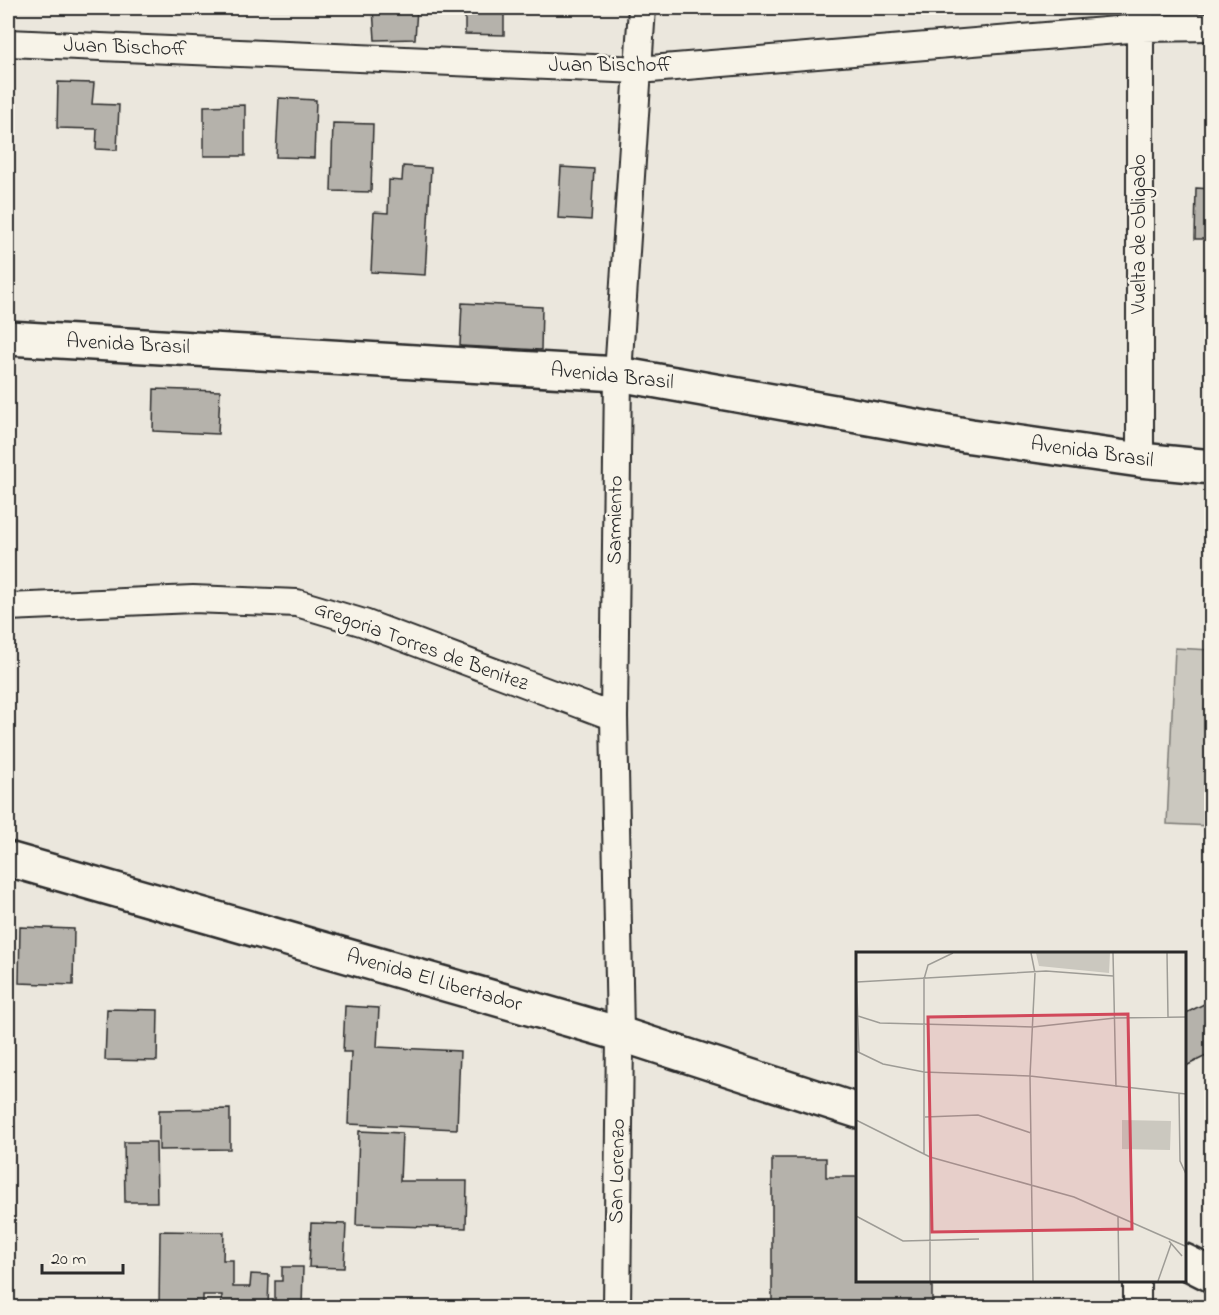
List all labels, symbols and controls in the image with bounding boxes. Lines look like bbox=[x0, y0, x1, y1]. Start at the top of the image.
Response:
street label: Juan Bischoff bbox=[63, 31, 188, 65]
street label: Juan Bischoff bbox=[548, 51, 672, 81]
street label: Vuelta de Obligado bbox=[1125, 154, 1157, 315]
street label: Avenida Brasil bbox=[66, 327, 190, 363]
street label: Avenida Brasil bbox=[549, 356, 675, 398]
street label: Avenida Brasil bbox=[1029, 430, 1155, 476]
street label: Sarmiento bbox=[600, 475, 632, 565]
street label: Gregoria Torres de Benitez bbox=[309, 594, 533, 702]
street label: Avenida El Libertador bbox=[343, 942, 526, 1021]
inset map bbox=[856, 952, 1186, 1282]
street label: San Lorenzo bbox=[602, 1118, 634, 1224]
scale bar bbox=[42, 1237, 123, 1275]
text: 20 m bbox=[51, 1247, 86, 1273]

